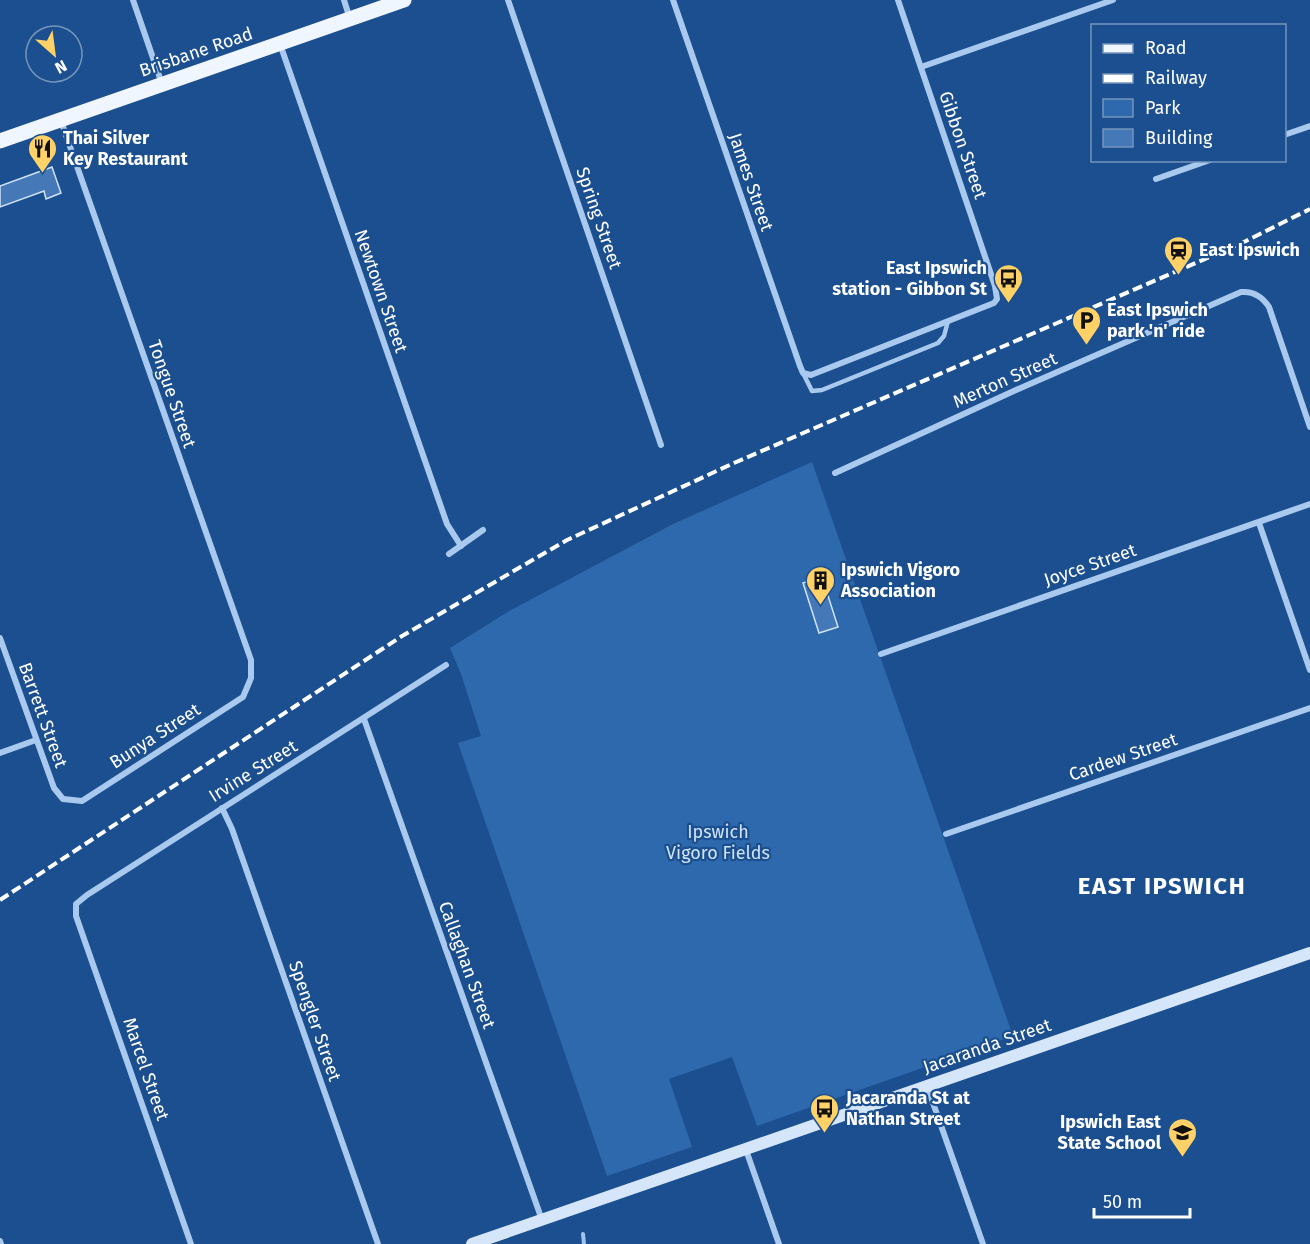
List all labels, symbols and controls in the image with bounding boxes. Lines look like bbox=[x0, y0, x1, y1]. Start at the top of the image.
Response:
street label: Brisbane Road bbox=[136, 22, 256, 82]
north arrow bbox=[24, 24, 84, 84]
legend bbox=[1091, 24, 1286, 162]
text: Road bbox=[1145, 37, 1187, 59]
text: N bbox=[52, 56, 70, 78]
text: Railway bbox=[1145, 67, 1207, 89]
street label: Gibbon Street bbox=[934, 88, 992, 202]
text: Park bbox=[1145, 97, 1181, 119]
place label: Thai Silver Key Restaurant bbox=[63, 127, 189, 170]
text: Building bbox=[1145, 127, 1213, 149]
street label: James Street bbox=[724, 130, 778, 235]
restaurant icon: Thai Silver Key Restaurant bbox=[26, 132, 58, 174]
street label: Spring Street bbox=[571, 164, 627, 272]
street label: Newtown Street bbox=[350, 227, 413, 356]
station icon: East Ipswich bbox=[1162, 234, 1194, 276]
place label: East Ipswich bbox=[1199, 239, 1300, 261]
place label: East Ipswich station - Gibbon St bbox=[832, 257, 988, 300]
bus stop icon: East Ipswich station - Gibbon St bbox=[992, 262, 1024, 304]
place label: East Ipswich park 'n' ride bbox=[1107, 299, 1208, 342]
parking icon: East Ipswich park 'n' ride bbox=[1070, 304, 1102, 346]
street label: Tongue Street bbox=[143, 337, 201, 451]
street label: Merton Street bbox=[950, 347, 1061, 413]
street label: Joyce Street bbox=[1041, 539, 1140, 591]
place label: Ipswich Vigoro Association bbox=[840, 559, 960, 602]
building icon: Ipswich Vigoro Association bbox=[804, 564, 836, 606]
street label: Barrett Street bbox=[14, 659, 72, 771]
street label: Bunya Street bbox=[105, 698, 205, 773]
street label: Cardew Street bbox=[1066, 728, 1181, 786]
street label: Irvine Street bbox=[205, 735, 302, 807]
park label: Ipswich Vigoro Fields bbox=[666, 821, 770, 864]
district label: EAST IPSWICH bbox=[1078, 872, 1246, 900]
street label: Callaghan Street bbox=[434, 899, 500, 1032]
street label: Spengler Street bbox=[284, 958, 346, 1085]
street label: Jacaranda Street bbox=[920, 1014, 1055, 1078]
street label: Marcel Street bbox=[118, 1015, 174, 1124]
place label: Jacaranda St at Nathan Street bbox=[845, 1087, 971, 1130]
bus stop icon: Jacaranda St at Nathan Street bbox=[809, 1092, 841, 1134]
place label: Ipswich East State School bbox=[1058, 1111, 1162, 1154]
school or university icon: Ipswich East State School bbox=[1166, 1116, 1198, 1158]
scale bar bbox=[1094, 1181, 1190, 1219]
text: 50 m bbox=[1103, 1191, 1142, 1213]

